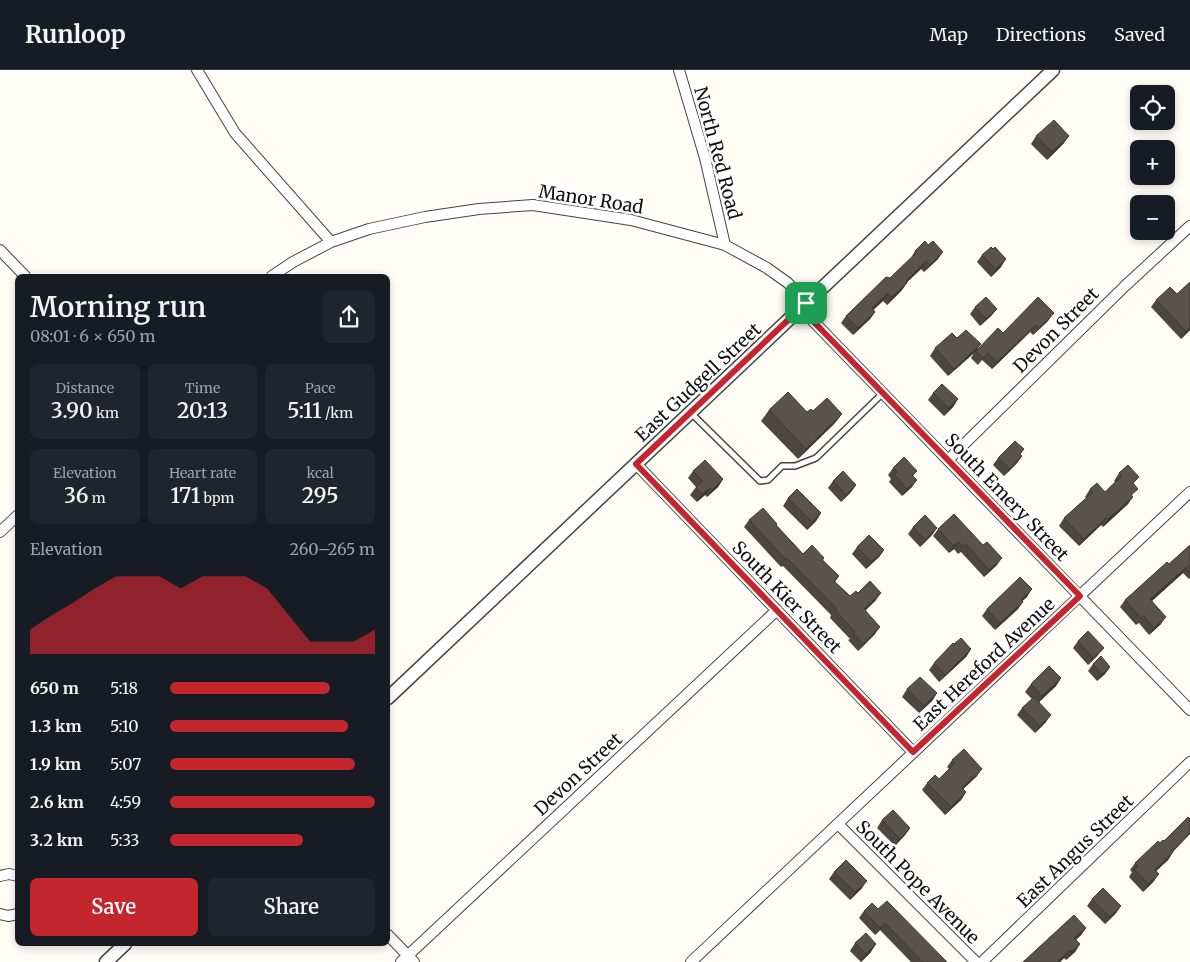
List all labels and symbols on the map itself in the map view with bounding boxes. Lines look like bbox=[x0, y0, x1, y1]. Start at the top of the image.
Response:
street label: North Red Road bbox=[689, 84, 747, 222]
street label: Manor Road bbox=[537, 179, 645, 219]
pin bbox=[785, 282, 827, 324]
street label: Devon Street bbox=[1008, 282, 1104, 378]
street label: East Gudgell Street bbox=[630, 318, 766, 446]
street label: South Emery Street bbox=[940, 428, 1074, 566]
street label: South Kier Street bbox=[727, 536, 847, 658]
street label: East Hereford Avenue bbox=[908, 592, 1060, 736]
street label: Devon Street bbox=[529, 728, 627, 820]
street label: East Angus Street bbox=[1012, 790, 1138, 912]
street label: South Pope Avenue bbox=[851, 815, 985, 949]

